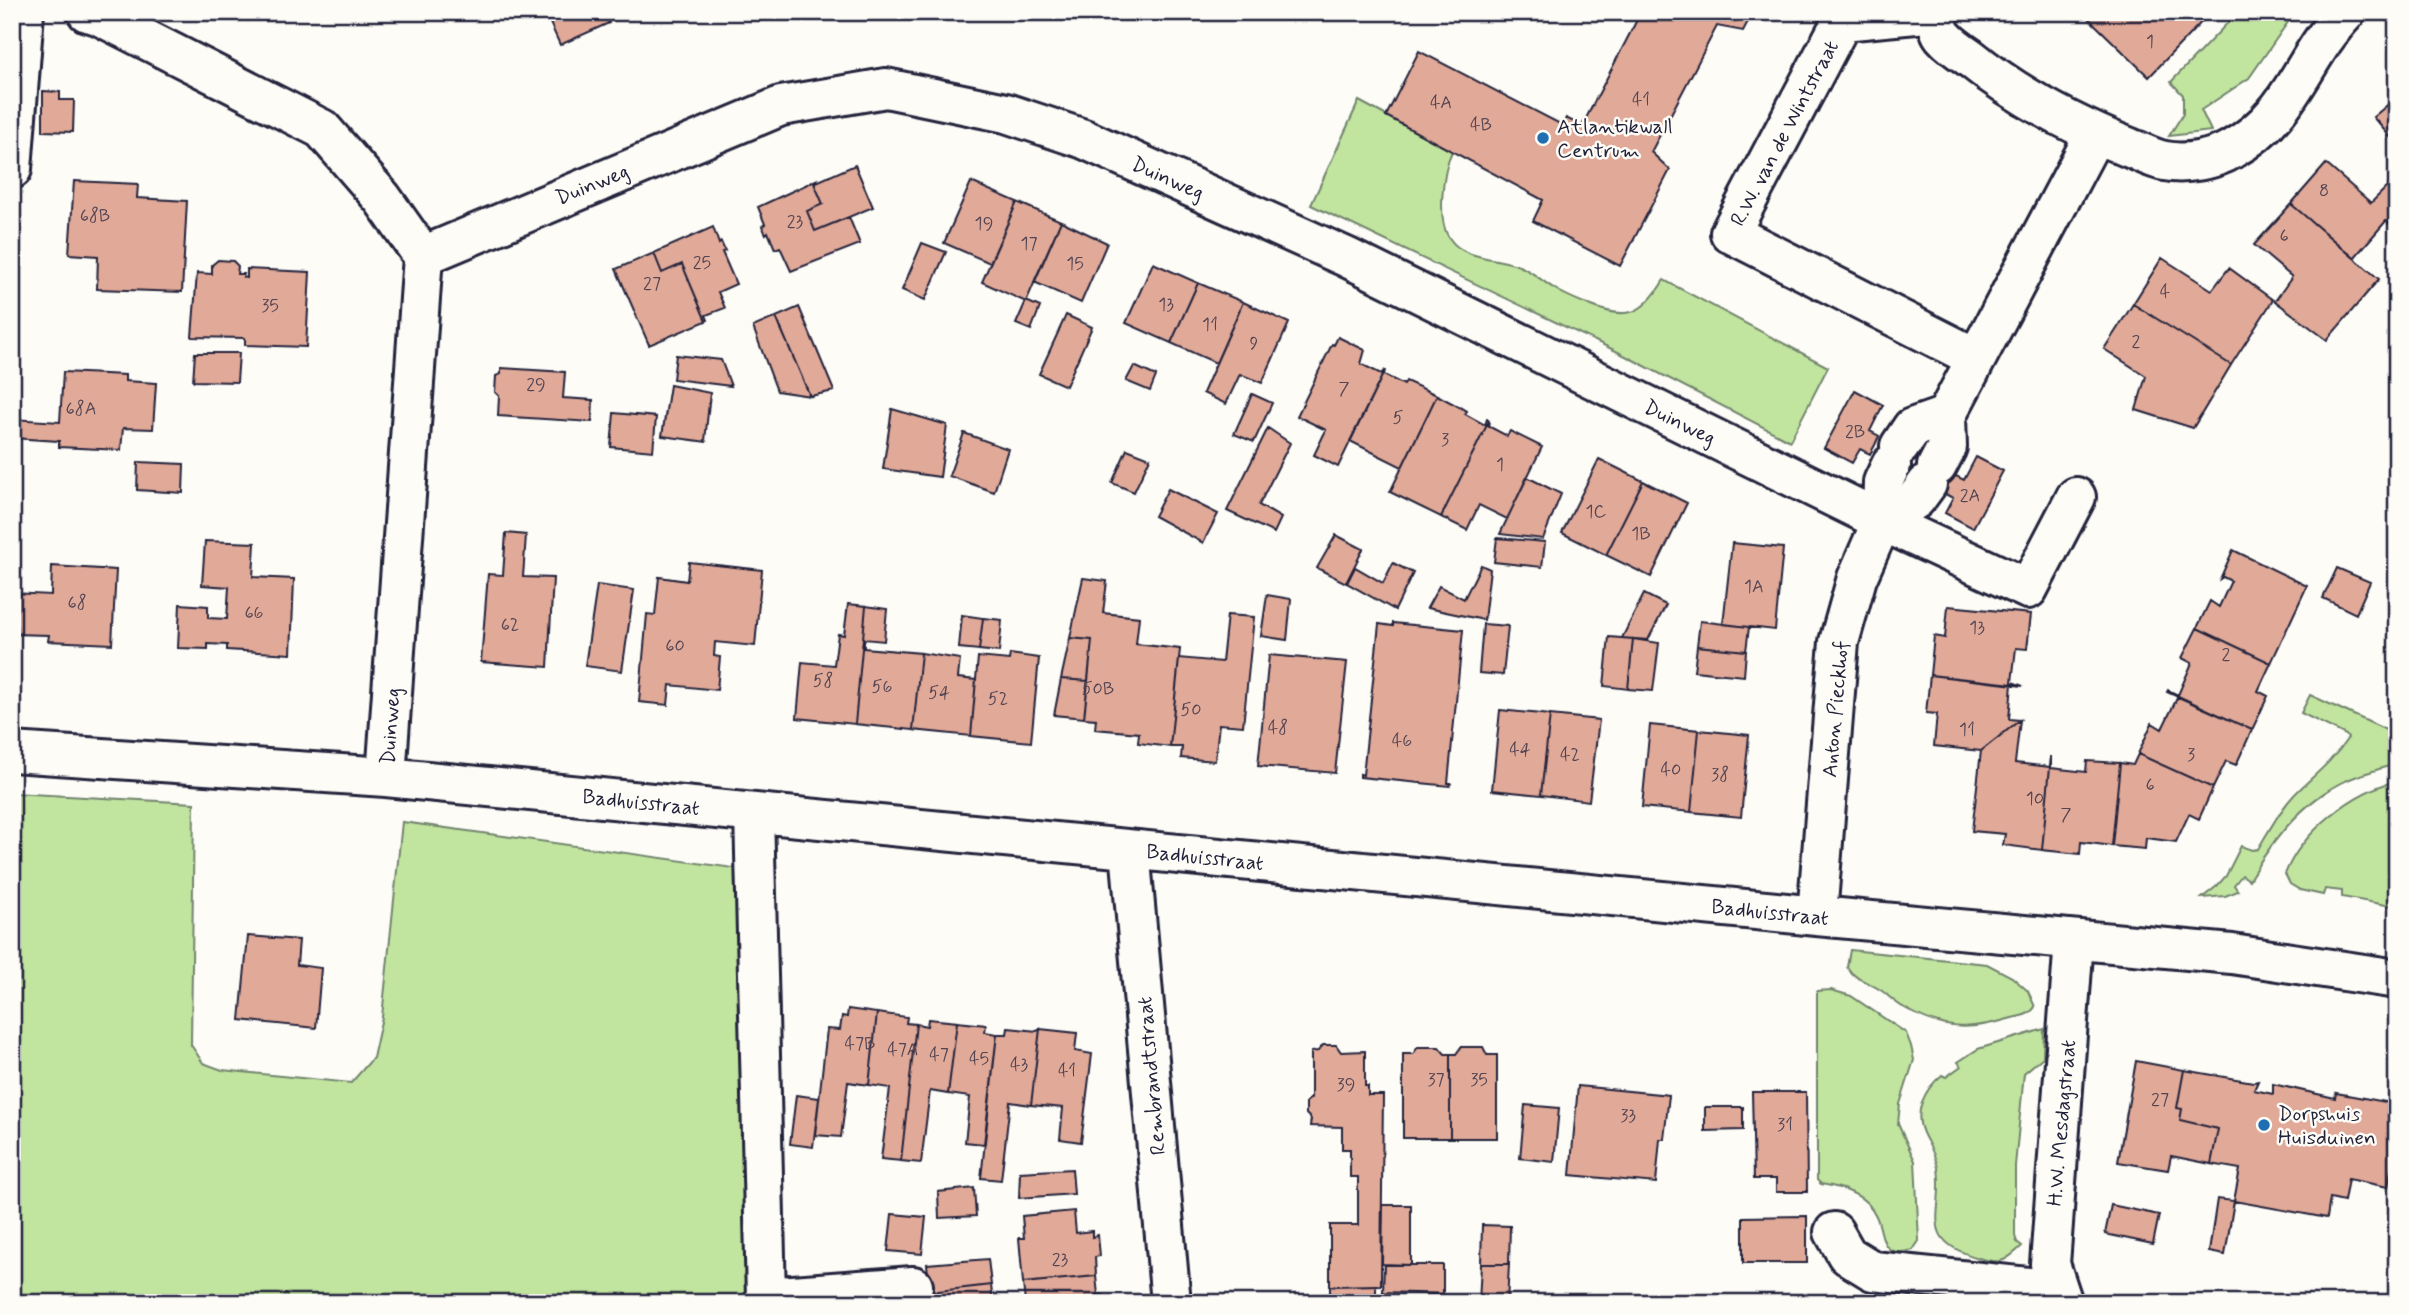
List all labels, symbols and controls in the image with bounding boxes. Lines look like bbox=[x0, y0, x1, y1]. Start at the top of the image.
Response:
house number: 1 bbox=[2146, 30, 2154, 54]
street label: R.W. van de Wintstraat bbox=[1724, 36, 1846, 231]
house number: 41 bbox=[1632, 88, 1650, 112]
house number: 4A bbox=[1430, 91, 1452, 115]
house number: 4B bbox=[1470, 113, 1492, 137]
place label: Atlantikwall Centrum bbox=[1557, 113, 1673, 165]
marker: Atlantikwall Centrum bbox=[1535, 130, 1551, 146]
street label: Duinweg bbox=[1127, 150, 1208, 207]
street label: Duinweg bbox=[551, 158, 633, 212]
house number: 8 bbox=[2319, 179, 2329, 203]
house number: 68B bbox=[80, 204, 110, 228]
house number: 23 bbox=[787, 210, 804, 234]
house number: 19 bbox=[975, 212, 993, 236]
house number: 6 bbox=[2279, 224, 2289, 248]
house number: 17 bbox=[1020, 232, 1038, 256]
house number: 25 bbox=[693, 251, 711, 275]
house number: 15 bbox=[1066, 252, 1084, 276]
house number: 27 bbox=[643, 272, 661, 296]
house number: 4 bbox=[2160, 280, 2170, 304]
house number: 13 bbox=[1158, 293, 1174, 317]
house number: 35 bbox=[261, 294, 279, 318]
house number: 11 bbox=[1202, 313, 1218, 337]
house number: 2 bbox=[2132, 330, 2141, 354]
house number: 9 bbox=[1250, 332, 1259, 356]
house number: 29 bbox=[526, 373, 546, 397]
house number: 7 bbox=[1339, 377, 1350, 401]
street label: Duinweg bbox=[1639, 393, 1720, 452]
house number: 68A bbox=[66, 397, 96, 421]
house number: 5 bbox=[1393, 406, 1404, 430]
house number: 2B bbox=[1845, 420, 1865, 444]
house number: 3 bbox=[1441, 428, 1449, 452]
house number: 1 bbox=[1496, 453, 1504, 477]
house number: 2A bbox=[1960, 484, 1980, 508]
house number: 1C bbox=[1586, 500, 1607, 524]
house number: 1B bbox=[1631, 522, 1651, 546]
house number: 1A bbox=[1744, 575, 1764, 599]
house number: 68 bbox=[67, 591, 87, 615]
house number: 66 bbox=[244, 601, 264, 625]
house number: 62 bbox=[501, 613, 519, 637]
house number: 13 bbox=[1969, 616, 1985, 640]
house number: 60 bbox=[665, 634, 685, 658]
street label: Anton Pieckhof bbox=[1816, 640, 1856, 779]
house number: 2 bbox=[2222, 643, 2231, 667]
house number: 58 bbox=[813, 669, 833, 693]
house number: 56 bbox=[872, 675, 892, 699]
house number: 50B bbox=[1082, 677, 1114, 701]
house number: 54 bbox=[928, 681, 950, 705]
street label: Duinweg bbox=[374, 687, 408, 765]
house number: 52 bbox=[988, 687, 1008, 711]
house number: 50 bbox=[1180, 698, 1202, 722]
house number: 48 bbox=[1268, 716, 1288, 740]
house number: 11 bbox=[1959, 718, 1975, 742]
house number: 46 bbox=[1392, 729, 1412, 753]
house number: 44 bbox=[1509, 738, 1531, 762]
house number: 42 bbox=[1560, 743, 1580, 767]
house number: 3 bbox=[2187, 743, 2195, 767]
house number: 40 bbox=[1661, 758, 1681, 782]
house number: 38 bbox=[1711, 763, 1729, 787]
house number: 6 bbox=[2145, 773, 2155, 797]
street label: Badhuisstraat bbox=[581, 783, 701, 823]
house number: 10 bbox=[2026, 787, 2044, 811]
house number: 7 bbox=[2061, 803, 2072, 827]
street label: Badhuisstraat bbox=[1145, 838, 1265, 878]
street label: Badhuisstraat bbox=[1710, 893, 1830, 933]
street label: Rembrandtstraat bbox=[1131, 995, 1173, 1156]
house number: 47B bbox=[845, 1032, 875, 1056]
house number: 47A bbox=[887, 1038, 919, 1062]
street label: H.W. Mesdagstraat bbox=[2041, 1039, 2083, 1208]
house number: 47 bbox=[929, 1043, 949, 1067]
house number: 45 bbox=[969, 1047, 989, 1071]
house number: 43 bbox=[1010, 1053, 1028, 1077]
house number: 41 bbox=[1058, 1059, 1076, 1083]
house number: 37 bbox=[1427, 1068, 1445, 1092]
house number: 35 bbox=[1470, 1068, 1488, 1092]
house number: 39 bbox=[1337, 1073, 1355, 1097]
house number: 27 bbox=[2151, 1088, 2169, 1112]
place label: Dorpshuis Huisduinen bbox=[2278, 1100, 2376, 1152]
house number: 33 bbox=[1620, 1104, 1636, 1128]
house number: 31 bbox=[1777, 1113, 1793, 1137]
marker: Dorpshuis Huisduinen bbox=[2256, 1117, 2272, 1133]
house number: 23 bbox=[1052, 1248, 1069, 1272]

